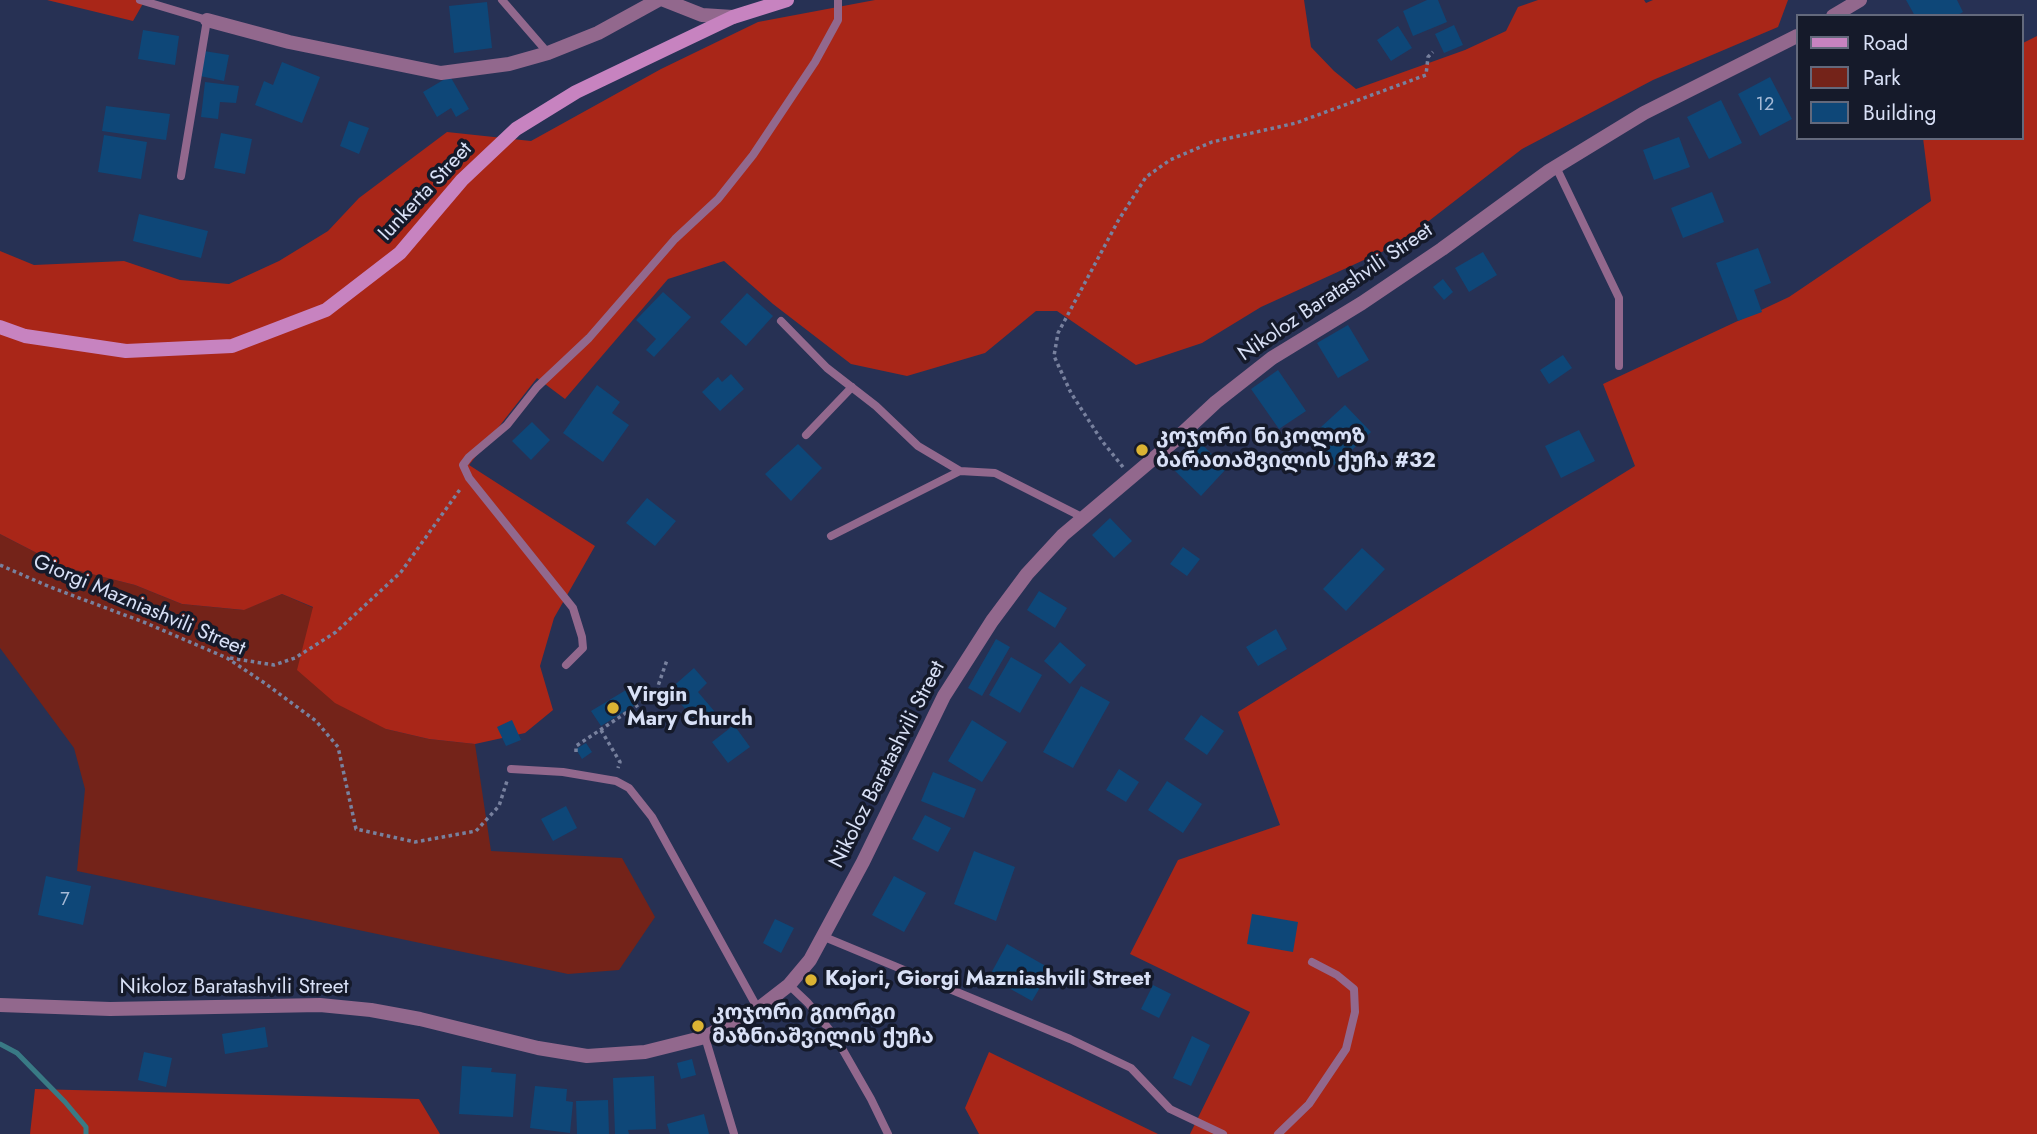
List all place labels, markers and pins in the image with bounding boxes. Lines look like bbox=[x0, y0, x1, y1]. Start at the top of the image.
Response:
place label: კოჯორი ნიკოლოზ ბარათაშვილის ქუჩა #32 bbox=[1156, 425, 1436, 475]
marker: კოჯორი ნიკოლოზ ბარათაშვილის ქუჩა #32 bbox=[1134, 442, 1150, 458]
place label: Virgin Mary Church bbox=[627, 683, 753, 733]
marker: Virgin Mary Church bbox=[605, 700, 621, 716]
place label: Kojori, Giorgi Mazniashvili Street bbox=[825, 967, 1151, 993]
marker: Kojori, Giorgi Mazniashvili Street bbox=[803, 972, 819, 988]
place label: კოჯორი გიორგი მაზნიაშვილის ქუჩა bbox=[712, 1001, 934, 1051]
marker: კოჯორი გიორგი მაზნიაშვილის ქუჩა bbox=[690, 1018, 706, 1034]

